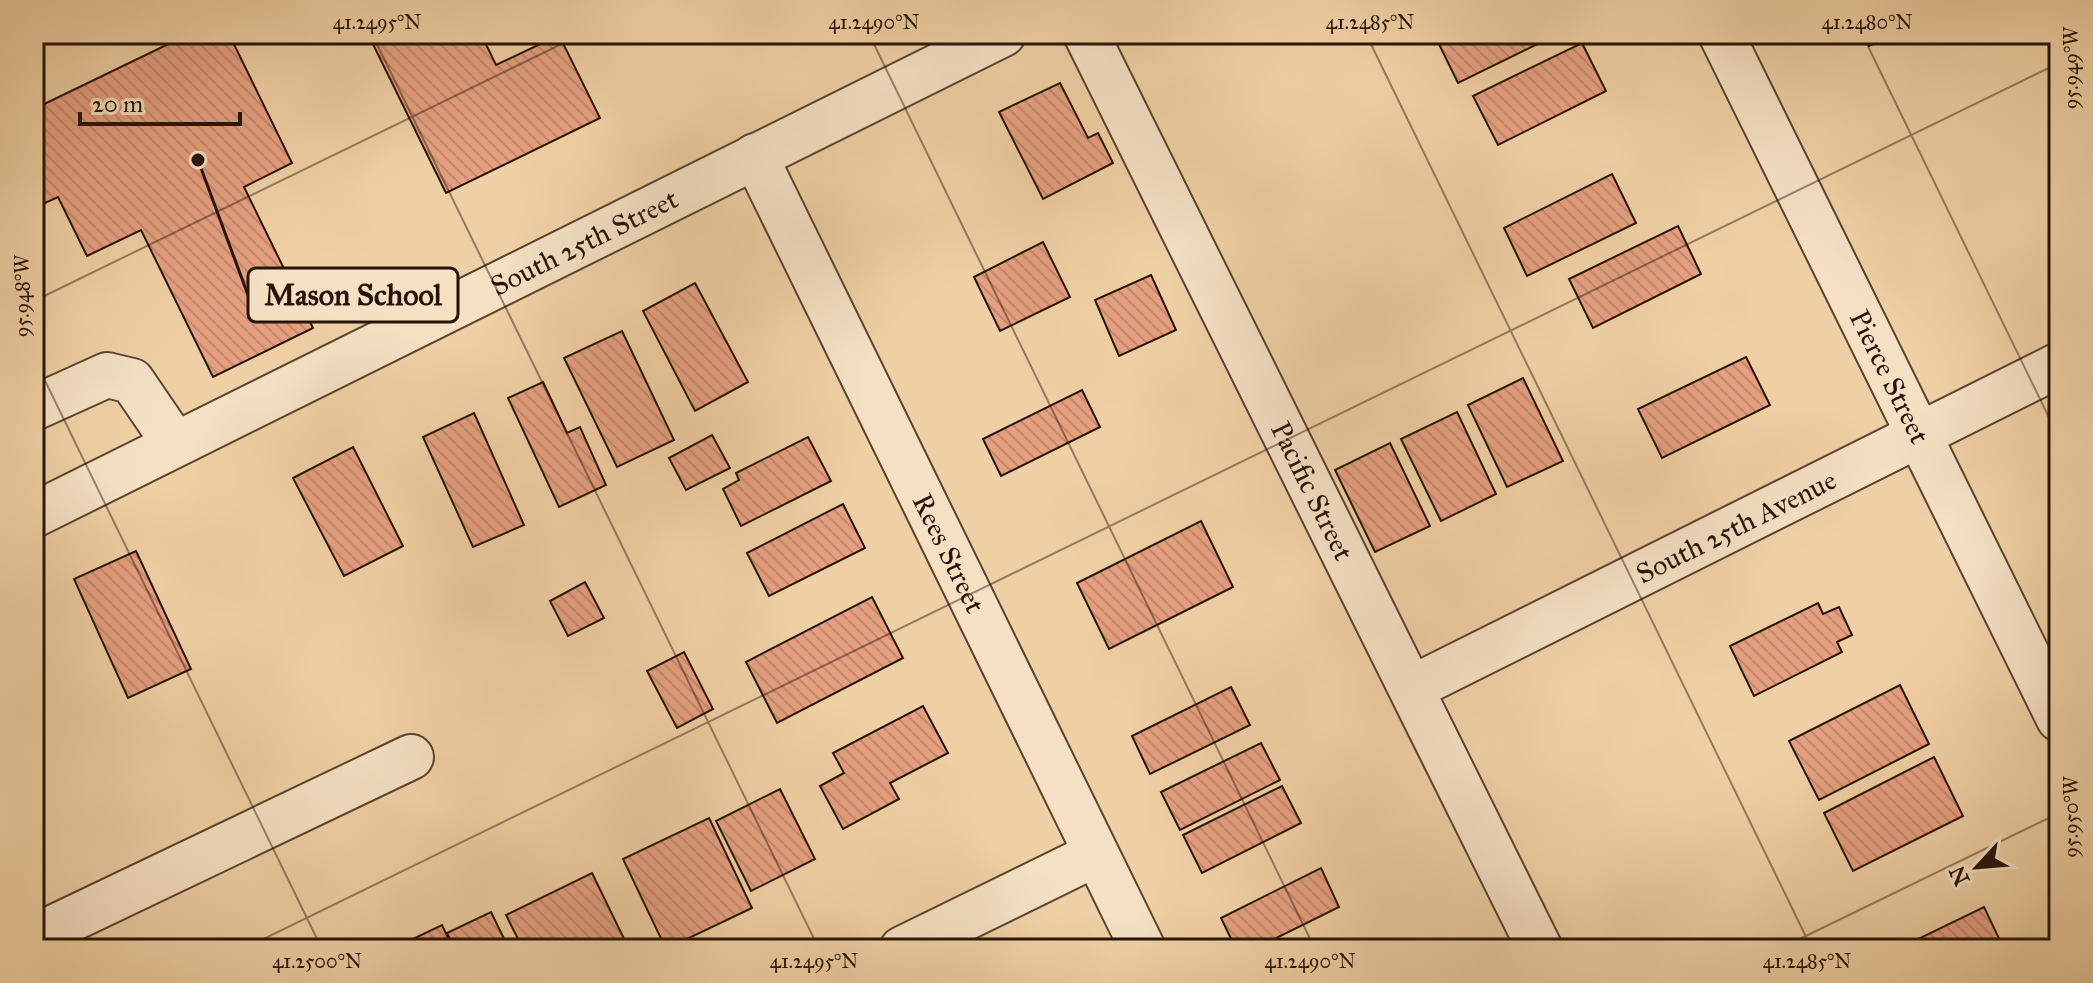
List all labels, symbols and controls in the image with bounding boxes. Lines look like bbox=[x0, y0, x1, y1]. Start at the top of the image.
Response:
text: 41.2495°N bbox=[333, 10, 421, 34]
text: 41.2490°N bbox=[829, 10, 919, 34]
text: 41.2485°N bbox=[1326, 10, 1414, 34]
text: 41.2480°N bbox=[1822, 10, 1912, 34]
text: 95.949°W bbox=[2059, 26, 2083, 109]
scale bar bbox=[80, 76, 240, 126]
text: 20 m bbox=[92, 89, 143, 119]
street label: South 25th Street bbox=[485, 181, 684, 304]
text: 95.948°W bbox=[10, 254, 34, 337]
callout: Mason School bbox=[248, 268, 458, 322]
text: Mason School bbox=[264, 277, 443, 313]
street label: Pierce Street bbox=[1842, 304, 1937, 450]
street label: Pacific Street bbox=[1263, 416, 1361, 566]
street label: South 25th Avenue bbox=[1630, 462, 1842, 591]
street label: Rees Street bbox=[905, 488, 993, 619]
text: 95.950°W bbox=[2059, 775, 2083, 858]
north arrow bbox=[1937, 827, 2017, 907]
text: N bbox=[1943, 861, 1976, 890]
text: 41.2500°N bbox=[272, 949, 362, 973]
text: 41.2495°N bbox=[770, 949, 858, 973]
text: 41.2490°N bbox=[1265, 949, 1355, 973]
text: 41.2485°N bbox=[1763, 949, 1851, 973]

